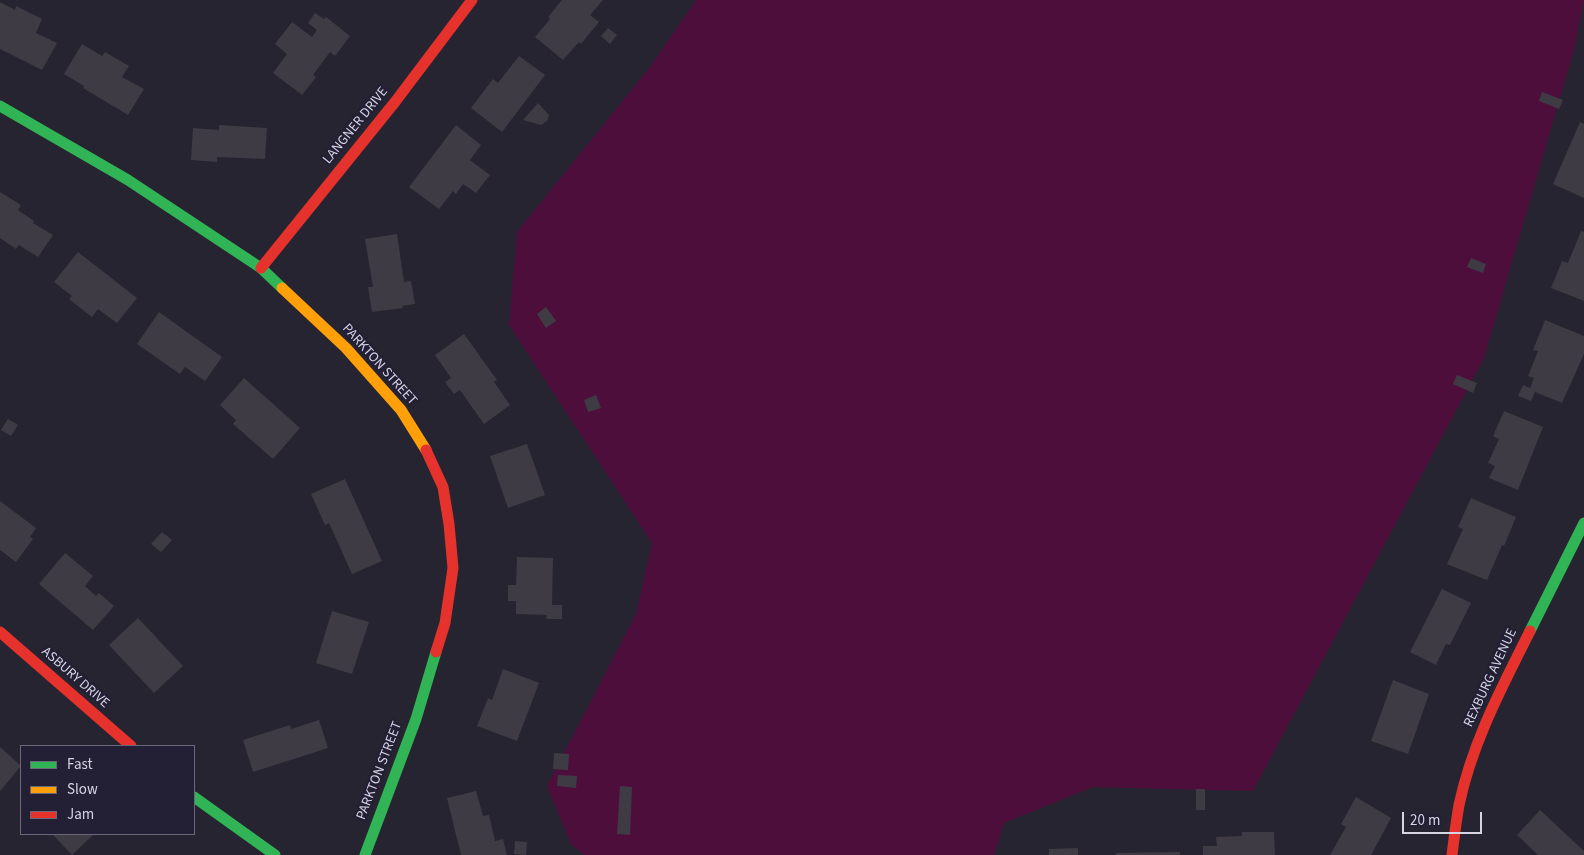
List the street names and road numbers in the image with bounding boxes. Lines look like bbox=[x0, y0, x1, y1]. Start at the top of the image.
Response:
street label: LANGNER DRIVE bbox=[320, 84, 392, 168]
street label: PARKTON STREET bbox=[338, 321, 420, 409]
street label: REXBURG AVENUE bbox=[1461, 626, 1521, 730]
street label: ASBURY DRIVE bbox=[38, 644, 112, 712]
street label: PARKTON STREET bbox=[354, 719, 406, 823]

